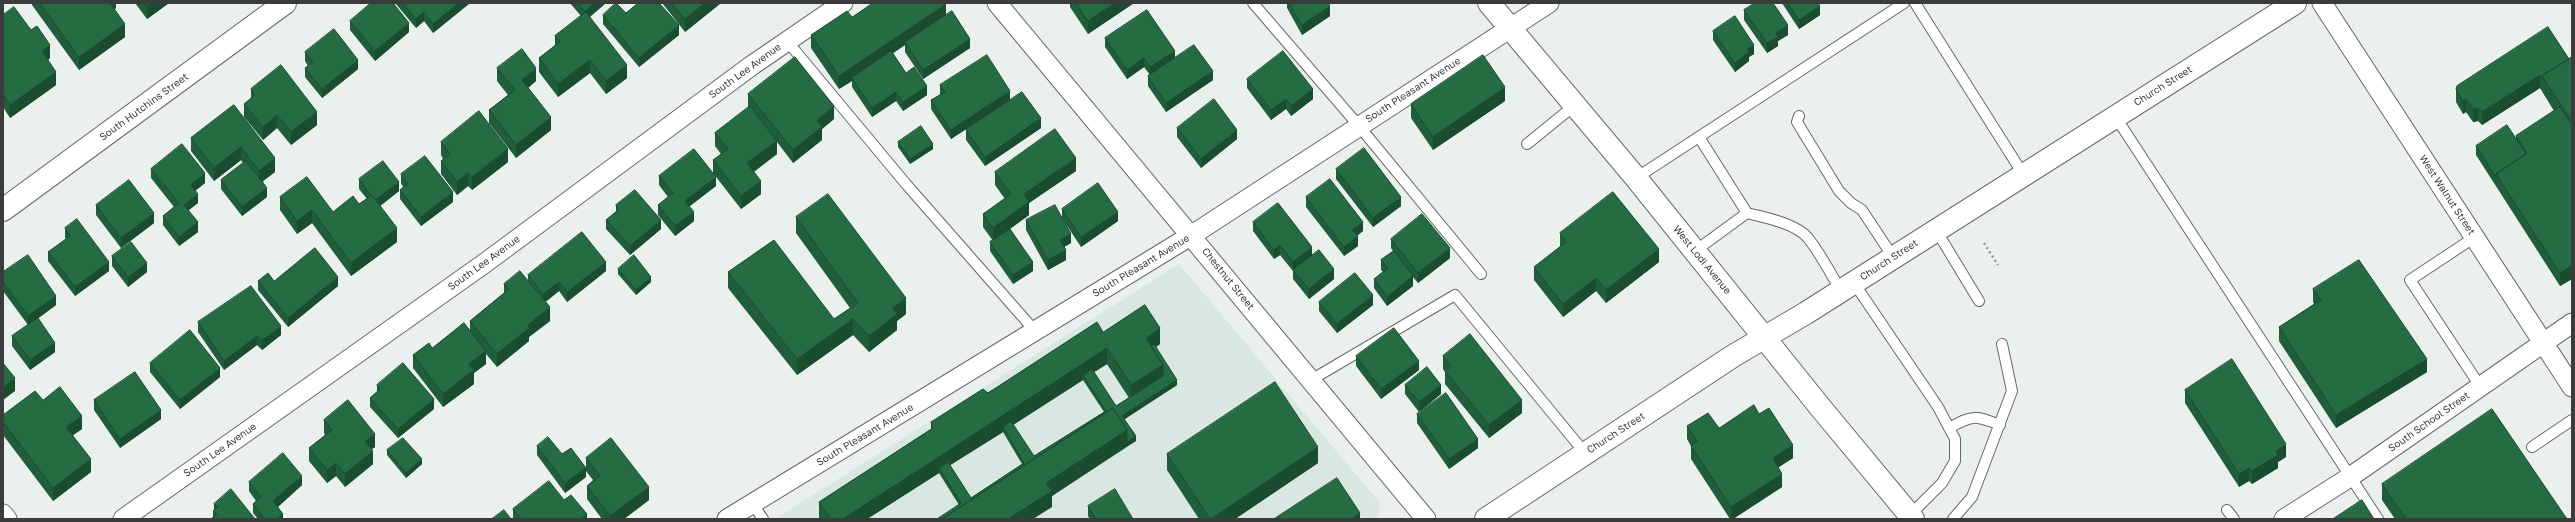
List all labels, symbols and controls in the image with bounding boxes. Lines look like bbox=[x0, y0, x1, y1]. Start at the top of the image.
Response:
street label: South Lee Avenue bbox=[707, 41, 783, 101]
street label: South Pleasant Avenue bbox=[1363, 55, 1463, 125]
street label: Church Street bbox=[2132, 63, 2194, 109]
street label: South Hutchins Street bbox=[97, 71, 191, 143]
street label: West Walnut Street bbox=[2417, 153, 2477, 237]
street label: West Lodi Avenue bbox=[1671, 223, 1733, 297]
street label: South Pleasant Avenue bbox=[1090, 232, 1192, 300]
street label: South Lee Avenue bbox=[446, 233, 522, 293]
street label: Church Street bbox=[1858, 237, 1920, 283]
street label: Chestnut Street bbox=[1199, 246, 1257, 312]
street label: South School Street bbox=[2386, 389, 2472, 455]
street label: South Pleasant Avenue bbox=[814, 401, 916, 469]
street label: Church Street bbox=[1585, 410, 1647, 456]
street label: South Lee Avenue bbox=[181, 420, 259, 480]

